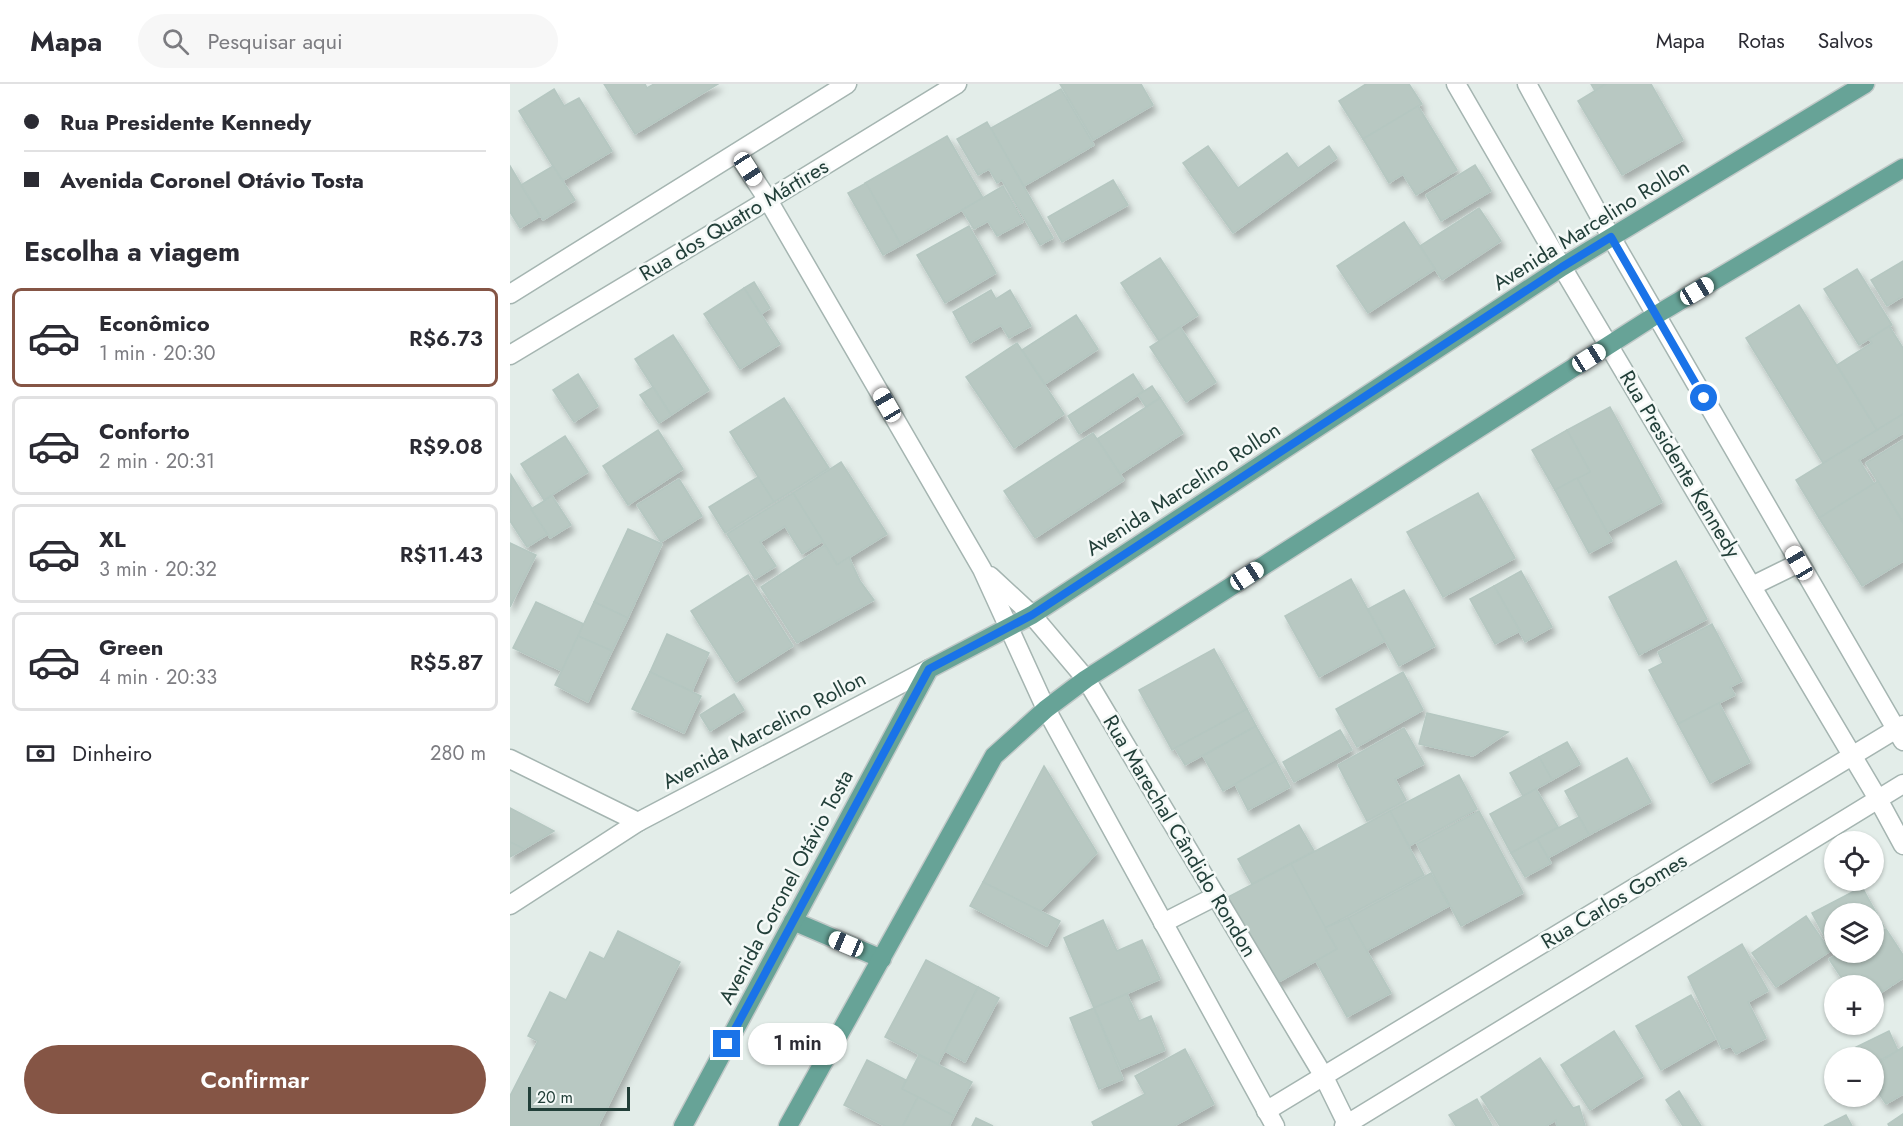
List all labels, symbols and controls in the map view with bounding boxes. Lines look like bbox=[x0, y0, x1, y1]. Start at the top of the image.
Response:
search box bbox=[138, 14, 558, 68]
text: Mapa bbox=[30, 21, 102, 62]
icon: search bbox=[159, 25, 192, 58]
text: Pesquisar aqui bbox=[207, 25, 343, 57]
text: Mapa bbox=[1656, 26, 1705, 56]
text: Rotas bbox=[1738, 26, 1785, 56]
text: Salvos bbox=[1818, 26, 1873, 56]
text: Rua Presidente Kennedy bbox=[60, 106, 311, 138]
car bbox=[731, 149, 765, 189]
street label: Rua dos Quatro Mártires bbox=[634, 152, 834, 288]
street label: Avenida Marcelino Rollon bbox=[1487, 152, 1695, 298]
text: Avenida Coronel Otávio Tosta bbox=[60, 164, 364, 196]
text: Escolha a viagem bbox=[24, 232, 240, 271]
car bbox=[1677, 274, 1717, 308]
text: Econômico bbox=[99, 307, 210, 339]
icon: car bbox=[27, 311, 81, 365]
text: R$6.73 bbox=[409, 322, 483, 354]
text: 1 min · 20:30 bbox=[99, 339, 216, 368]
car bbox=[1569, 341, 1609, 375]
street label: Rua Presidente Kennedy bbox=[1612, 365, 1748, 564]
route start bbox=[1690, 384, 1717, 411]
car bbox=[870, 385, 904, 425]
text: Conforto bbox=[99, 415, 190, 447]
street label: Avenida Marcelino Rollon bbox=[1080, 415, 1286, 563]
icon: car bbox=[27, 419, 81, 473]
text: R$9.08 bbox=[409, 430, 483, 462]
text: 2 min · 20:31 bbox=[99, 447, 215, 476]
text: XL bbox=[99, 523, 126, 555]
icon: car bbox=[27, 527, 81, 581]
text: R$11.43 bbox=[400, 538, 483, 570]
car bbox=[1782, 543, 1816, 583]
text: 3 min · 20:32 bbox=[99, 555, 217, 584]
car bbox=[1227, 559, 1267, 593]
text: Green bbox=[99, 631, 163, 663]
icon: car bbox=[27, 635, 81, 689]
text: R$5.87 bbox=[410, 646, 483, 678]
text: 4 min · 20:33 bbox=[99, 663, 217, 692]
street label: Avenida Marcelino Rollon bbox=[657, 664, 871, 796]
street label: Rua Marechal Cândido Rondon bbox=[1096, 709, 1264, 963]
icon: cash bbox=[24, 737, 57, 770]
text: Dinheiro bbox=[72, 737, 152, 769]
text: 280 m bbox=[430, 739, 486, 768]
street label: Avenida Coronel Otávio Tosta bbox=[711, 765, 861, 1009]
map controls bbox=[1824, 831, 1884, 1107]
button: locate bbox=[1824, 831, 1884, 891]
street label: Rua Carlos Gomes bbox=[1535, 846, 1693, 956]
button: layers bbox=[1824, 903, 1884, 963]
car bbox=[826, 929, 866, 959]
button: + bbox=[1824, 975, 1884, 1035]
callout: 1 min bbox=[748, 1023, 847, 1065]
text: 1 min bbox=[773, 1029, 822, 1058]
route end bbox=[713, 1030, 740, 1057]
button: Confirmar bbox=[24, 1045, 486, 1114]
button: − bbox=[1824, 1047, 1884, 1107]
scale bar bbox=[528, 1084, 630, 1112]
text: 20 m bbox=[537, 1086, 573, 1109]

